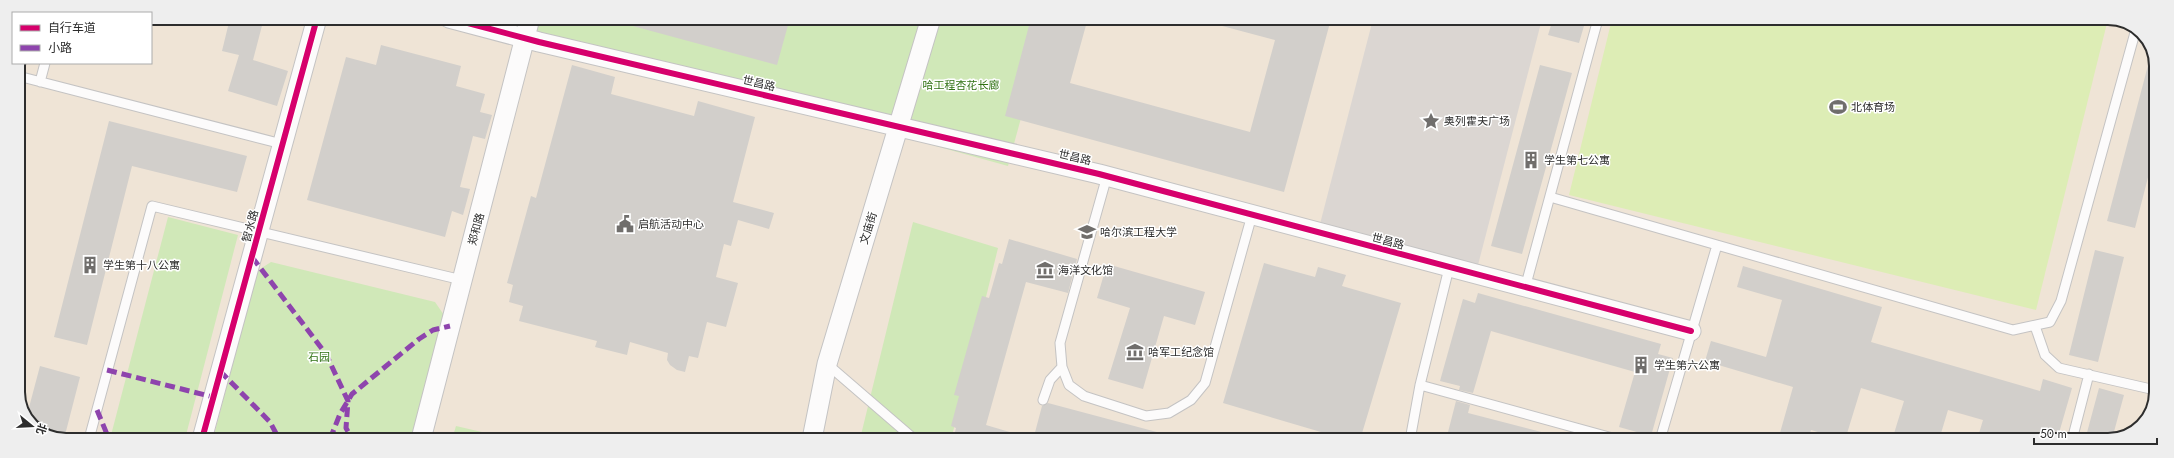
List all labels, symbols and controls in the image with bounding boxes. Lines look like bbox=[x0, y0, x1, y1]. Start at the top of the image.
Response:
legend bbox=[12, 12, 152, 64]
text: 自行车道 bbox=[48, 19, 96, 37]
text: 小路 bbox=[48, 39, 72, 57]
street label: 世昌路 bbox=[741, 71, 777, 95]
park label: 哈工程杏花长廊 bbox=[923, 77, 1000, 93]
sports icon: 北体育场 bbox=[1828, 97, 1848, 117]
place label: 北体育场 bbox=[1851, 99, 1895, 115]
place icon: 奥列霍夫广场 bbox=[1421, 111, 1441, 131]
place label: 奥列霍夫广场 bbox=[1444, 113, 1510, 129]
street label: 世昌路 bbox=[1057, 145, 1093, 169]
building icon: 学生第七公寓 bbox=[1521, 150, 1541, 170]
place label: 学生第七公寓 bbox=[1544, 152, 1610, 168]
street label: 智水路 bbox=[238, 208, 262, 244]
street label: 文庙街 bbox=[856, 210, 880, 246]
street label: 郑和路 bbox=[464, 211, 488, 247]
public building icon: 启航活动中心 bbox=[615, 214, 635, 234]
place label: 启航活动中心 bbox=[638, 216, 704, 232]
school or university icon: 哈尔滨工程大学 bbox=[1077, 222, 1097, 242]
place label: 哈尔滨工程大学 bbox=[1100, 224, 1177, 240]
street label: 世昌路 bbox=[1370, 229, 1406, 253]
building icon: 学生第十八公寓 bbox=[80, 255, 100, 275]
place label: 学生第十八公寓 bbox=[103, 257, 180, 273]
museum icon: 海洋文化馆 bbox=[1035, 260, 1055, 280]
place label: 海洋文化馆 bbox=[1058, 262, 1113, 278]
museum icon: 哈军工纪念馆 bbox=[1125, 342, 1145, 362]
place label: 哈军工纪念馆 bbox=[1148, 344, 1214, 360]
park label: 石园 bbox=[308, 349, 330, 365]
building icon: 学生第六公寓 bbox=[1631, 355, 1651, 375]
place label: 学生第六公寓 bbox=[1654, 357, 1720, 373]
north arrow bbox=[12, 406, 52, 446]
scale bar bbox=[2034, 420, 2157, 446]
text: 北 bbox=[32, 421, 51, 437]
text: 50 m bbox=[2040, 425, 2067, 443]

